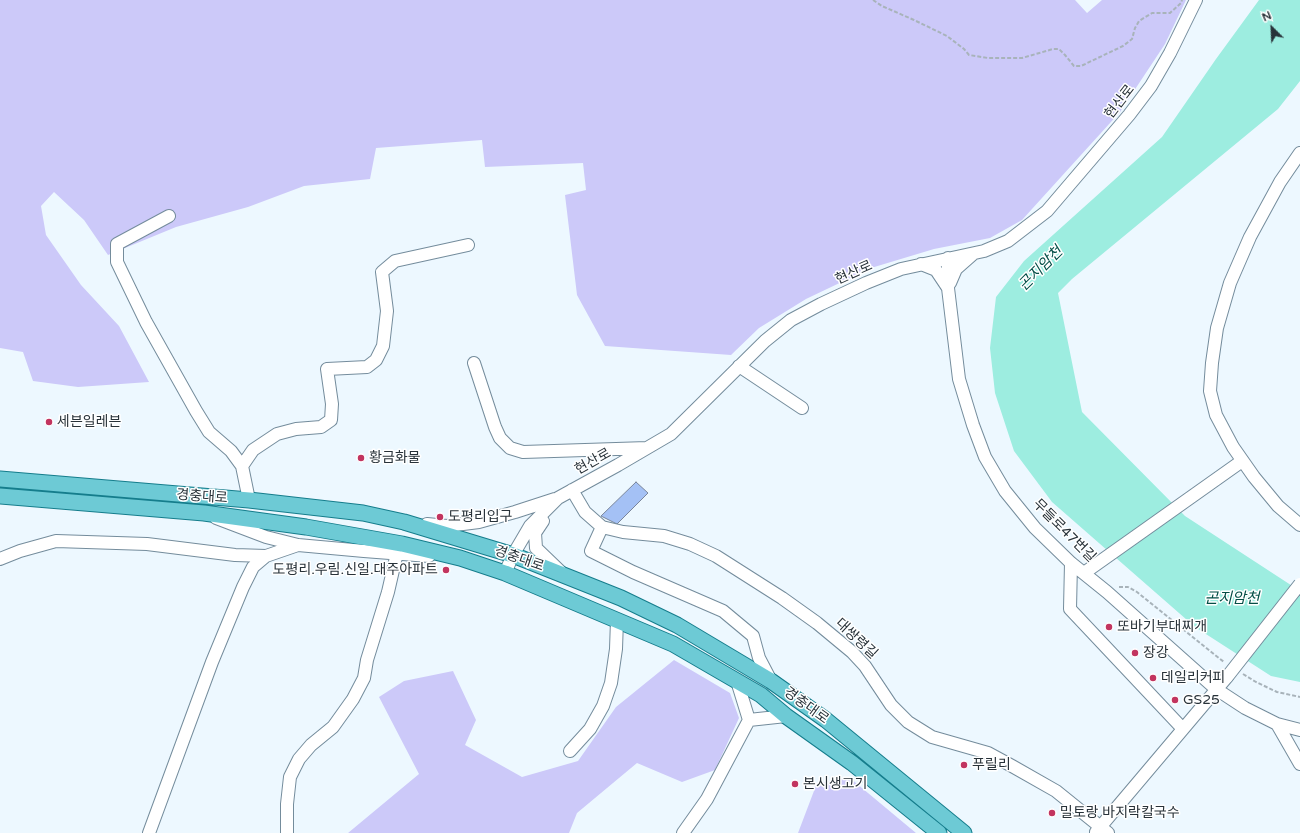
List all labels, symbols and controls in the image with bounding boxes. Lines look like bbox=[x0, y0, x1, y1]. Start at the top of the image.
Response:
north arrow bbox=[1252, 8, 1292, 48]
text: N bbox=[1260, 9, 1274, 24]
street label: 현산로 bbox=[1101, 82, 1139, 122]
water label: 곤지암천 bbox=[1015, 243, 1067, 295]
street label: 현산로 bbox=[833, 257, 875, 289]
place label: 세븐일레븐 bbox=[57, 414, 121, 430]
marker: 세븐일레븐 bbox=[44, 417, 54, 427]
street label: 현산로 bbox=[572, 445, 614, 479]
place label: 황금화물 bbox=[369, 450, 421, 466]
marker: 황금화물 bbox=[356, 453, 366, 463]
street label: 경충대로 bbox=[176, 487, 228, 507]
street label: 무들로47번길 bbox=[1029, 496, 1099, 566]
place label: 도평리입구 bbox=[448, 509, 512, 525]
marker: 도평리입구 bbox=[435, 512, 445, 522]
street label: 경충대로 bbox=[492, 543, 546, 575]
place label: 도평리.우림.신일.대주아파트 bbox=[273, 562, 438, 578]
marker: 도평리.우림.신일.대주아파트 bbox=[441, 565, 451, 575]
water label: 곤지암천 bbox=[1204, 590, 1260, 608]
street label: 대쌍령길 bbox=[831, 615, 881, 663]
place label: 또바기부대찌개 bbox=[1117, 619, 1207, 635]
marker: 또바기부대찌개 bbox=[1104, 622, 1114, 632]
place label: 장강 bbox=[1143, 645, 1169, 661]
marker: 장강 bbox=[1130, 648, 1140, 658]
place label: 데일리커피 bbox=[1161, 670, 1225, 686]
marker: 데일리커피 bbox=[1148, 673, 1158, 683]
street label: 경충대로 bbox=[780, 684, 832, 728]
place label: GS25 bbox=[1183, 692, 1220, 708]
marker: GS25 bbox=[1170, 695, 1180, 705]
place label: 푸릴리 bbox=[972, 757, 1011, 773]
marker: 푸릴리 bbox=[959, 760, 969, 770]
place label: 본시생고기 bbox=[803, 776, 867, 792]
marker: 본시생고기 bbox=[790, 779, 800, 789]
place label: 밀토랑 바지락칼국수 bbox=[1060, 805, 1180, 821]
marker: 밀토랑 바지락칼국수 bbox=[1047, 808, 1057, 818]

